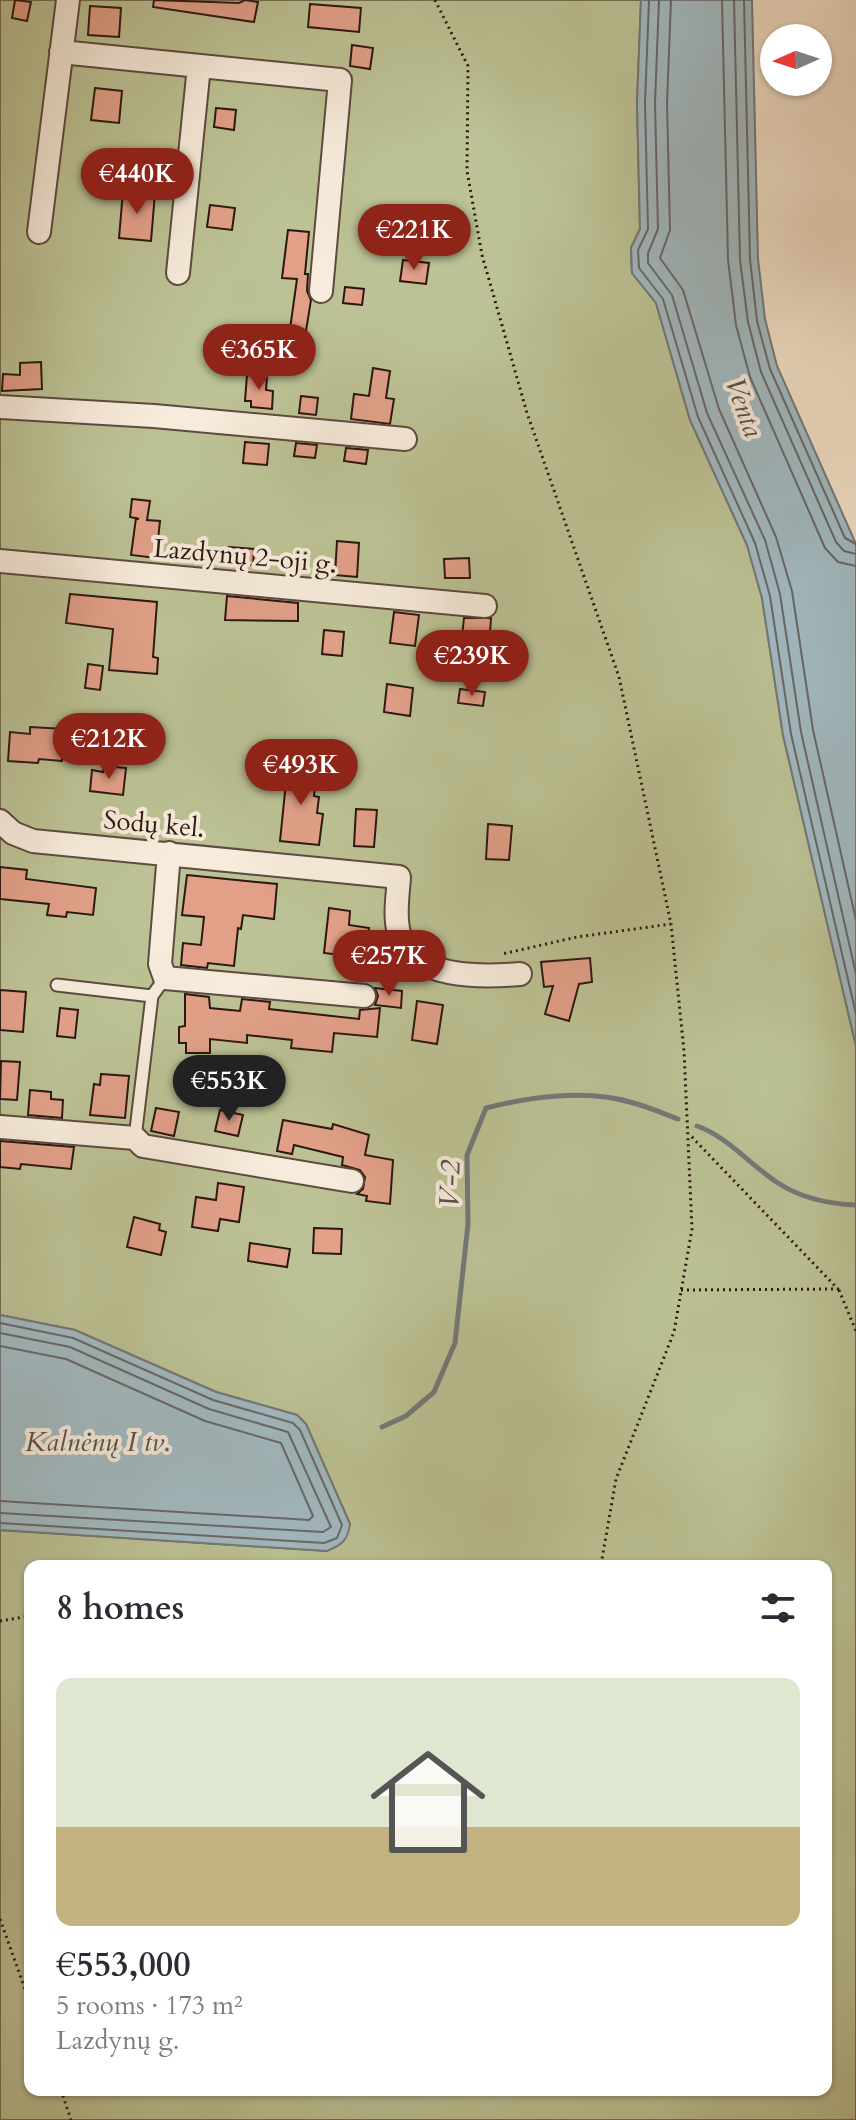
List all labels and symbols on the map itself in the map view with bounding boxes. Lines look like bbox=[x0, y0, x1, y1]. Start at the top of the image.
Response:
north arrow bbox=[760, 24, 832, 96]
pin: €440K bbox=[81, 148, 193, 216]
pin: €221K bbox=[358, 204, 470, 272]
pin: €365K bbox=[203, 324, 315, 392]
water label: Venta bbox=[716, 372, 772, 442]
street label: Lazdynų 2-oji g. bbox=[152, 531, 338, 581]
pin: €239K bbox=[416, 630, 528, 698]
pin: €212K bbox=[53, 713, 165, 781]
pin: €493K bbox=[245, 739, 357, 807]
street label: Sodų kel. bbox=[102, 802, 206, 846]
pin: €257K bbox=[333, 930, 445, 998]
pin: €553K bbox=[173, 1055, 285, 1123]
water label: V-2 bbox=[430, 1159, 470, 1209]
water label: Kalnėnų I tv. bbox=[25, 1423, 169, 1461]

